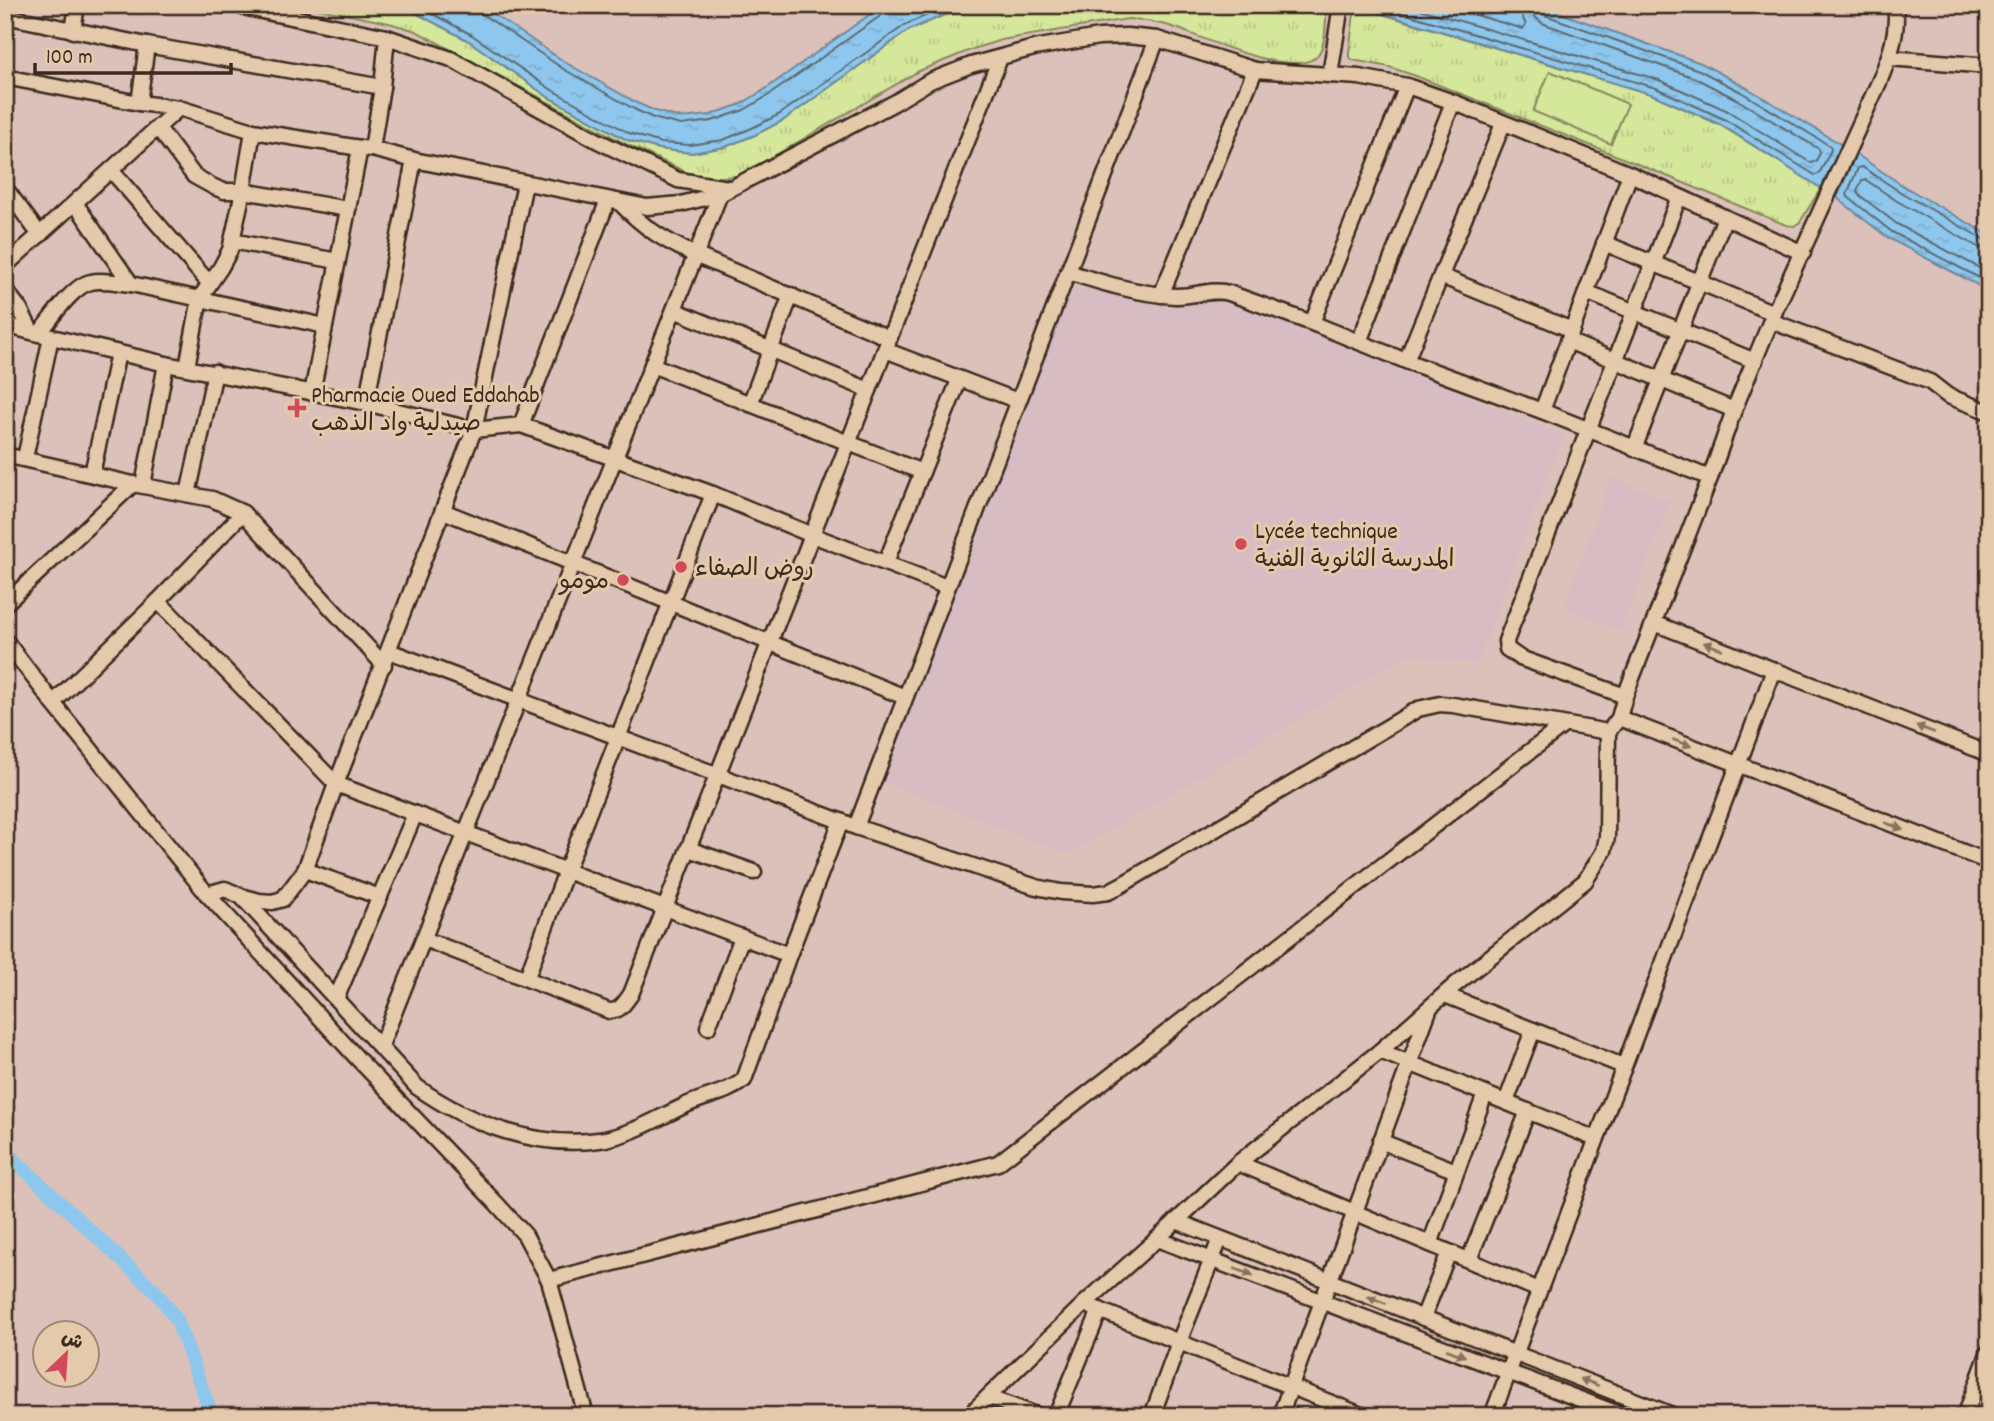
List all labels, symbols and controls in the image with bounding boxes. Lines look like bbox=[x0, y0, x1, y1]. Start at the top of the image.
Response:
scale bar bbox=[35, 32, 231, 76]
text: 100 m bbox=[46, 44, 93, 74]
place label: Pharmacie Oued Eddahab صيدلية واد الذهب bbox=[311, 380, 540, 442]
marker: Pharmacie Oued Eddahab صيدلية واد الذهب bbox=[289, 400, 305, 416]
place label: Lycée technique المدرسة الثانوية الفنية bbox=[1255, 516, 1455, 578]
marker: Lycée technique المدرسة الثانوية الفنية bbox=[1233, 536, 1249, 552]
place label: روض الصفاء bbox=[695, 553, 814, 587]
marker: روض الصفاء bbox=[673, 559, 689, 575]
place label: مومو bbox=[558, 566, 609, 600]
marker: مومو bbox=[615, 572, 631, 588]
one-way arrow bbox=[1703, 641, 1724, 652]
one-way arrow bbox=[1915, 723, 1936, 734]
one-way arrow bbox=[1672, 737, 1693, 748]
one-way arrow bbox=[1884, 820, 1905, 831]
one-way arrow bbox=[1233, 1267, 1254, 1278]
one-way arrow bbox=[1366, 1294, 1387, 1305]
north arrow bbox=[32, 1320, 102, 1390]
text: ش bbox=[57, 1325, 87, 1358]
one-way arrow bbox=[1446, 1347, 1467, 1358]
one-way arrow bbox=[1578, 1377, 1599, 1388]

